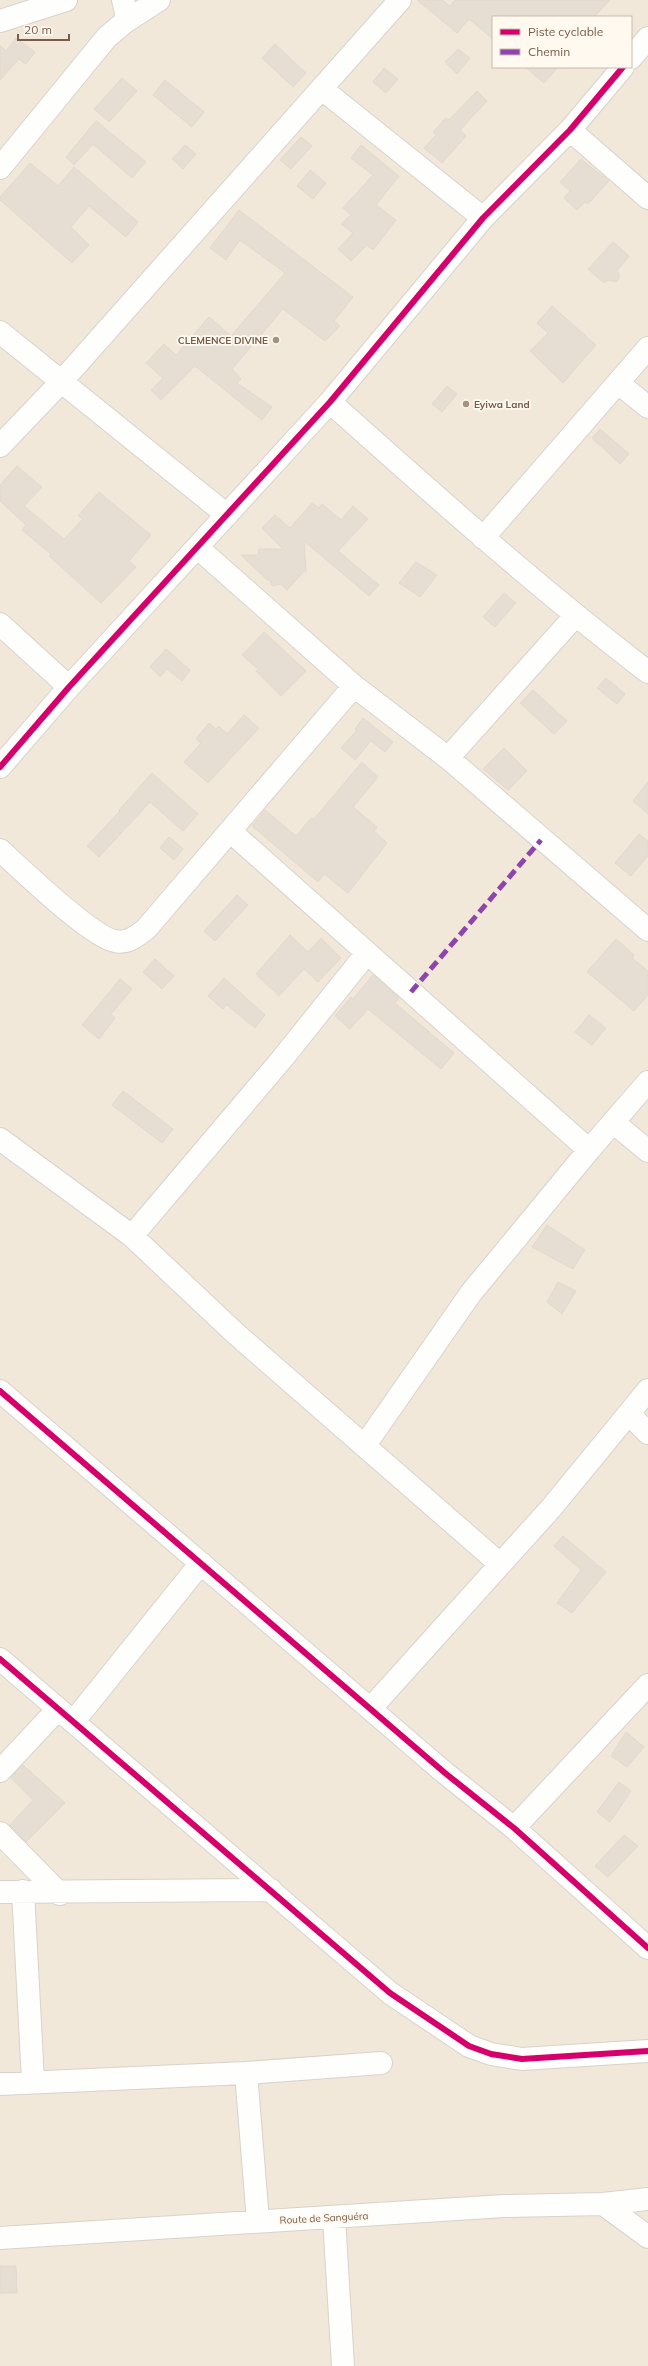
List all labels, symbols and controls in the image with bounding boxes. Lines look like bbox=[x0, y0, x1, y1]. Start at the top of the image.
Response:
scale bar bbox=[18, 16, 69, 42]
legend bbox=[492, 16, 632, 68]
text: 20 m bbox=[24, 22, 52, 37]
text: Piste cyclable bbox=[528, 24, 603, 39]
text: Chemin bbox=[528, 44, 570, 59]
place label: CLEMENCE DIVINE bbox=[178, 334, 268, 347]
marker: CLEMENCE DIVINE bbox=[271, 335, 281, 345]
place label: Eyiwa Land bbox=[474, 398, 530, 411]
marker: Eyiwa Land bbox=[461, 399, 471, 409]
street label: Route de Sanguéra bbox=[279, 2209, 369, 2227]

